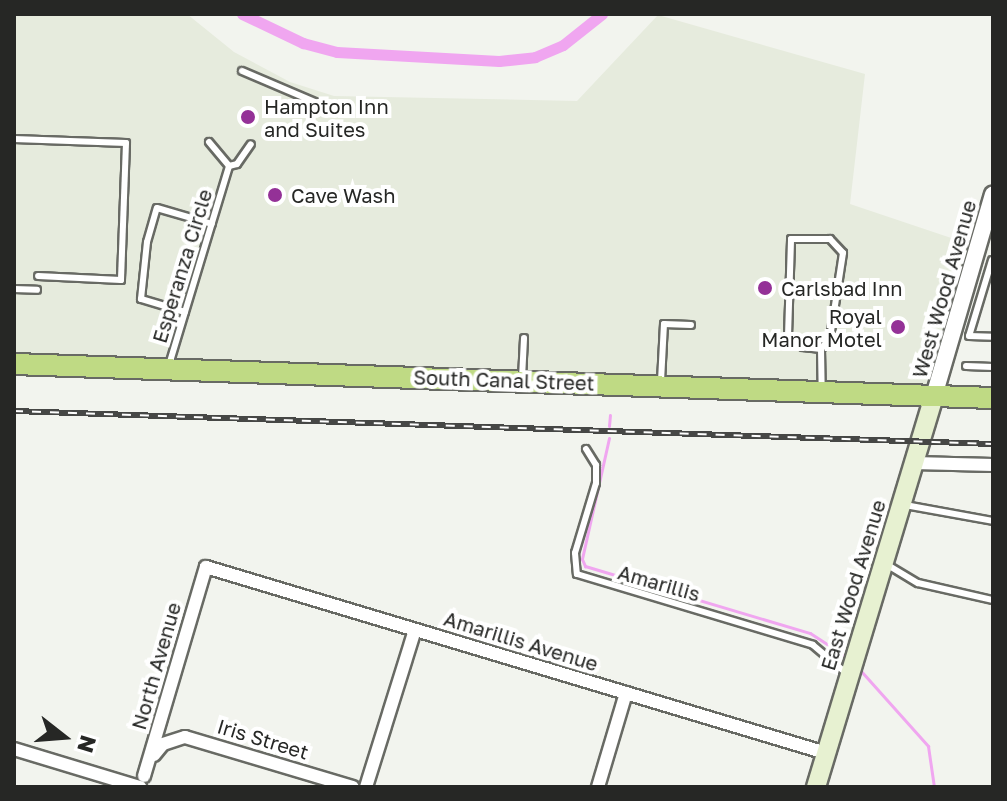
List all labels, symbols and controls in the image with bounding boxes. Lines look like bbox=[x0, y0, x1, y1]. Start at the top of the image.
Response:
place label: Hampton Inn and Suites bbox=[264, 94, 389, 141]
marker: Hampton Inn and Suites bbox=[239, 108, 257, 126]
place label: Cave Wash bbox=[291, 183, 395, 207]
street label: Esperanza Circle bbox=[147, 186, 217, 346]
marker: Cave Wash bbox=[266, 186, 284, 204]
street label: West Wood Avenue bbox=[907, 197, 981, 381]
place label: Carlsbad Inn bbox=[781, 276, 902, 300]
marker: Carlsbad Inn bbox=[756, 279, 774, 297]
place label: Royal Manor Motel bbox=[761, 304, 882, 351]
marker: Royal Manor Motel bbox=[889, 318, 907, 336]
street label: South Canal Street bbox=[413, 365, 595, 395]
street label: East Wood Avenue bbox=[816, 497, 890, 673]
street label: Amarillis bbox=[615, 560, 703, 606]
street label: North Avenue bbox=[126, 600, 186, 732]
street label: Amarillis Avenue bbox=[441, 606, 601, 676]
north arrow bbox=[24, 697, 104, 777]
street label: Iris Street bbox=[214, 714, 312, 764]
text: N bbox=[72, 732, 103, 756]

